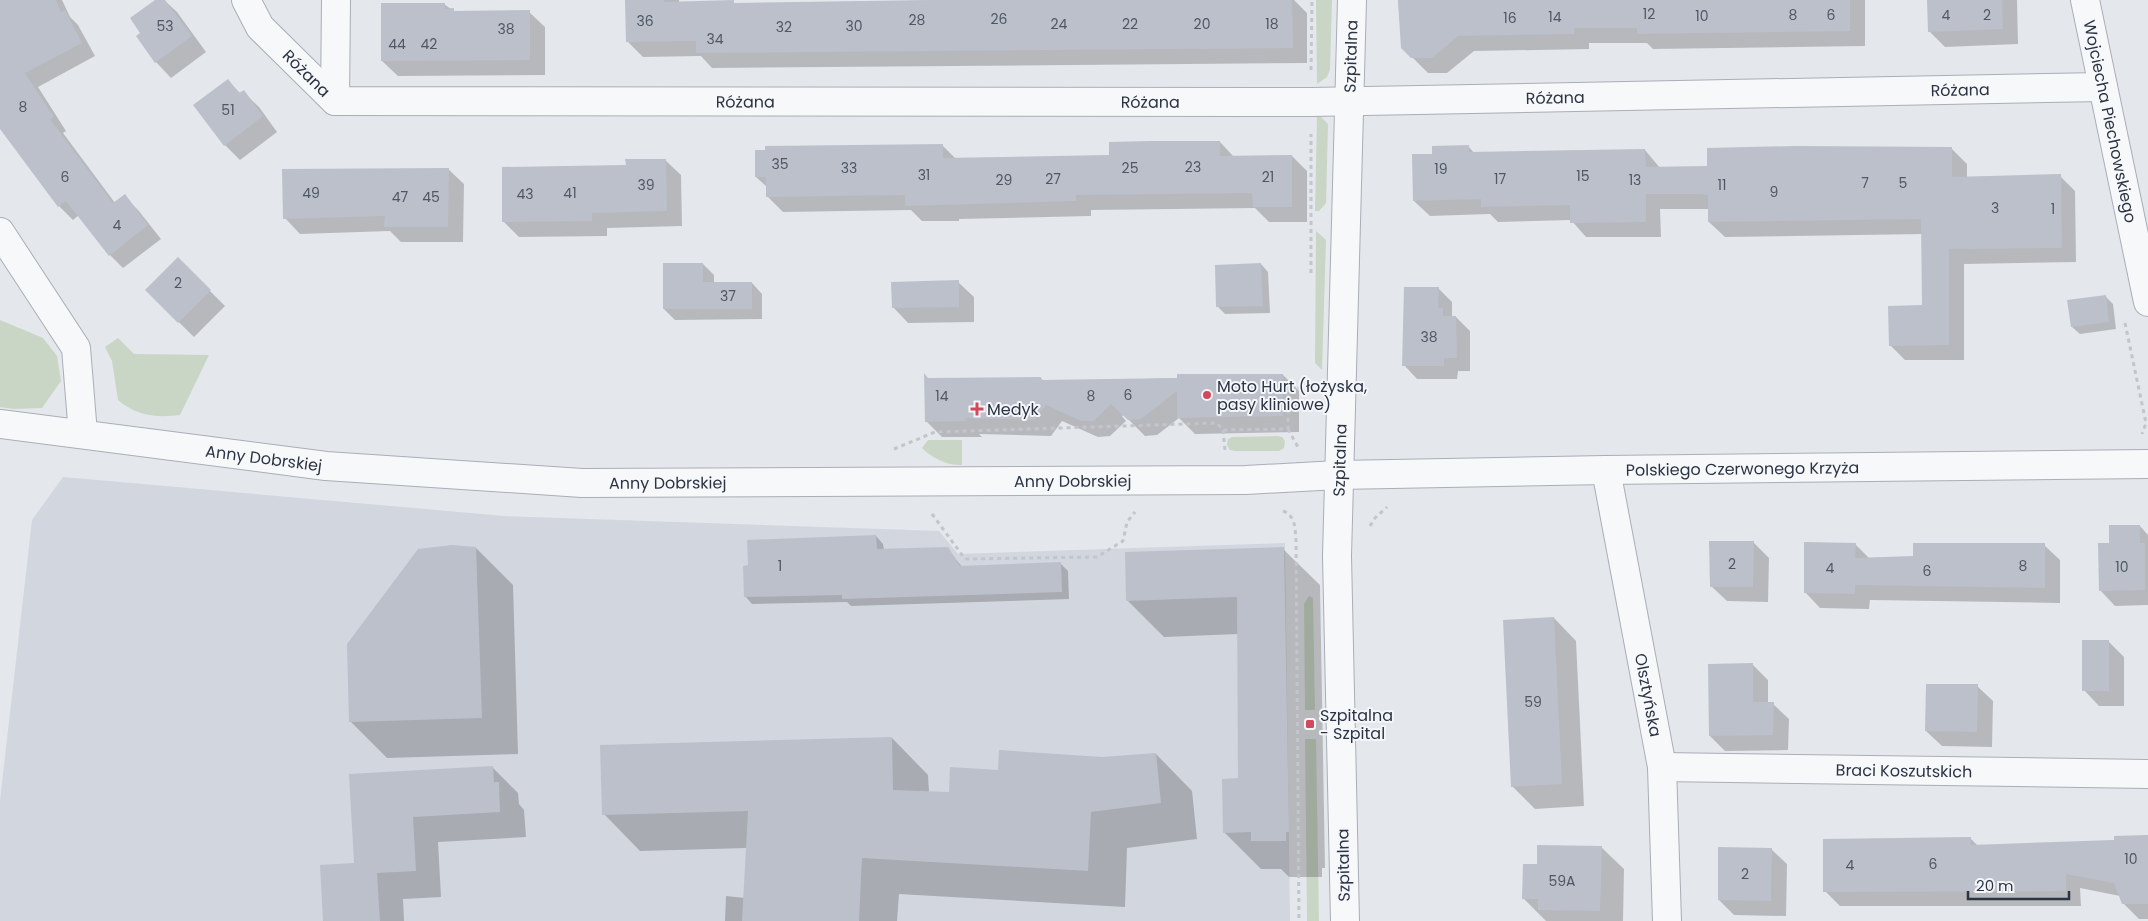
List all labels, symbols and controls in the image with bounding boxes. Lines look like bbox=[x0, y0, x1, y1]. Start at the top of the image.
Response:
house number: 12 bbox=[1643, 4, 1655, 24]
house number: 8 bbox=[1789, 5, 1798, 25]
house number: 6 bbox=[1827, 5, 1836, 25]
house number: 4 bbox=[1942, 5, 1951, 25]
house number: 2 bbox=[1983, 5, 1991, 25]
house number: 10 bbox=[1695, 6, 1709, 26]
house number: 14 bbox=[1548, 7, 1562, 27]
house number: 16 bbox=[1503, 8, 1517, 28]
house number: 26 bbox=[991, 9, 1008, 29]
house number: 28 bbox=[909, 10, 926, 30]
house number: 36 bbox=[636, 11, 654, 31]
house number: 24 bbox=[1051, 14, 1068, 34]
house number: 22 bbox=[1122, 14, 1138, 34]
house number: 20 bbox=[1194, 14, 1210, 34]
house number: 18 bbox=[1265, 14, 1279, 34]
house number: 53 bbox=[156, 16, 174, 36]
house number: 30 bbox=[845, 16, 863, 36]
house number: 32 bbox=[776, 17, 792, 37]
street label: Wojciecha Piechowskiego bbox=[2077, 18, 2142, 225]
house number: 38 bbox=[497, 19, 515, 39]
street label: Szpitalna bbox=[1338, 19, 1363, 93]
house number: 34 bbox=[706, 29, 724, 49]
house number: 44 bbox=[388, 34, 406, 54]
house number: 42 bbox=[421, 34, 437, 54]
street label: Różana bbox=[277, 44, 335, 102]
street label: Różana bbox=[1930, 78, 1990, 102]
street label: Różana bbox=[1525, 86, 1585, 110]
street label: Różana bbox=[716, 90, 775, 113]
street label: Różana bbox=[1121, 91, 1180, 114]
house number: 8 bbox=[19, 97, 28, 117]
house number: 51 bbox=[221, 100, 235, 120]
house number: 35 bbox=[771, 154, 789, 174]
house number: 23 bbox=[1185, 157, 1201, 177]
house number: 33 bbox=[841, 158, 857, 178]
house number: 25 bbox=[1122, 158, 1138, 178]
house number: 19 bbox=[1434, 159, 1448, 179]
house number: 31 bbox=[918, 165, 930, 185]
house number: 15 bbox=[1576, 166, 1590, 186]
house number: 6 bbox=[61, 167, 70, 187]
house number: 21 bbox=[1262, 167, 1274, 187]
house number: 27 bbox=[1045, 169, 1061, 189]
house number: 17 bbox=[1494, 169, 1506, 189]
house number: 29 bbox=[996, 170, 1012, 190]
house number: 13 bbox=[1629, 170, 1641, 190]
house number: 7 bbox=[1861, 173, 1869, 193]
house number: 5 bbox=[1899, 173, 1907, 193]
house number: 39 bbox=[637, 175, 655, 195]
house number: 11 bbox=[1718, 175, 1726, 195]
house number: 9 bbox=[1770, 182, 1778, 202]
house number: 49 bbox=[302, 183, 320, 203]
house number: 41 bbox=[563, 183, 577, 203]
house number: 43 bbox=[516, 184, 534, 204]
house number: 47 bbox=[392, 187, 409, 207]
house number: 45 bbox=[422, 187, 440, 207]
house number: 3 bbox=[1991, 198, 1999, 218]
house number: 1 bbox=[2051, 199, 2055, 219]
house number: 4 bbox=[113, 215, 122, 235]
house number: 2 bbox=[174, 273, 182, 293]
house number: 37 bbox=[720, 286, 736, 306]
house number: 38 bbox=[1420, 327, 1438, 347]
place label: Moto Hurt (łożyska, pasy kliniowe) bbox=[1217, 375, 1367, 416]
house number: 6 bbox=[1124, 385, 1133, 405]
house number: 14 bbox=[935, 386, 949, 406]
house number: 8 bbox=[1087, 386, 1096, 406]
marker: Moto Hurt (łożyska, pasy kliniowe) bbox=[1201, 389, 1213, 401]
place label: Medyk bbox=[987, 398, 1040, 421]
marker: Medyk bbox=[971, 403, 983, 415]
street label: Szpitalna bbox=[1328, 423, 1353, 497]
street label: Anny Dobrskiej bbox=[204, 440, 323, 477]
street label: Polskiego Czerwonego Krzyża bbox=[1626, 456, 1860, 482]
street label: Anny Dobrskiej bbox=[1014, 470, 1131, 493]
street label: Anny Dobrskiej bbox=[609, 471, 726, 495]
house number: 2 bbox=[1728, 554, 1736, 574]
house number: 1 bbox=[778, 556, 782, 576]
house number: 8 bbox=[2019, 556, 2028, 576]
house number: 10 bbox=[2115, 557, 2129, 577]
house number: 4 bbox=[1826, 558, 1835, 578]
house number: 6 bbox=[1923, 561, 1932, 581]
street label: Olsztyńska bbox=[1629, 651, 1667, 739]
house number: 59 bbox=[1524, 692, 1542, 712]
place label: Szpitalna - Szpital bbox=[1320, 704, 1393, 745]
marker: Szpitalna - Szpital bbox=[1304, 718, 1316, 730]
street label: Braci Koszutskich bbox=[1835, 759, 1972, 783]
street label: Szpitalna bbox=[1331, 828, 1356, 902]
house number: 10 bbox=[2124, 849, 2138, 869]
house number: 6 bbox=[1929, 854, 1938, 874]
house number: 4 bbox=[1846, 855, 1855, 875]
house number: 2 bbox=[1741, 864, 1749, 884]
scale bar bbox=[1968, 868, 2069, 900]
house number: 59A bbox=[1548, 871, 1576, 891]
text: 20 m bbox=[1976, 875, 2014, 896]

